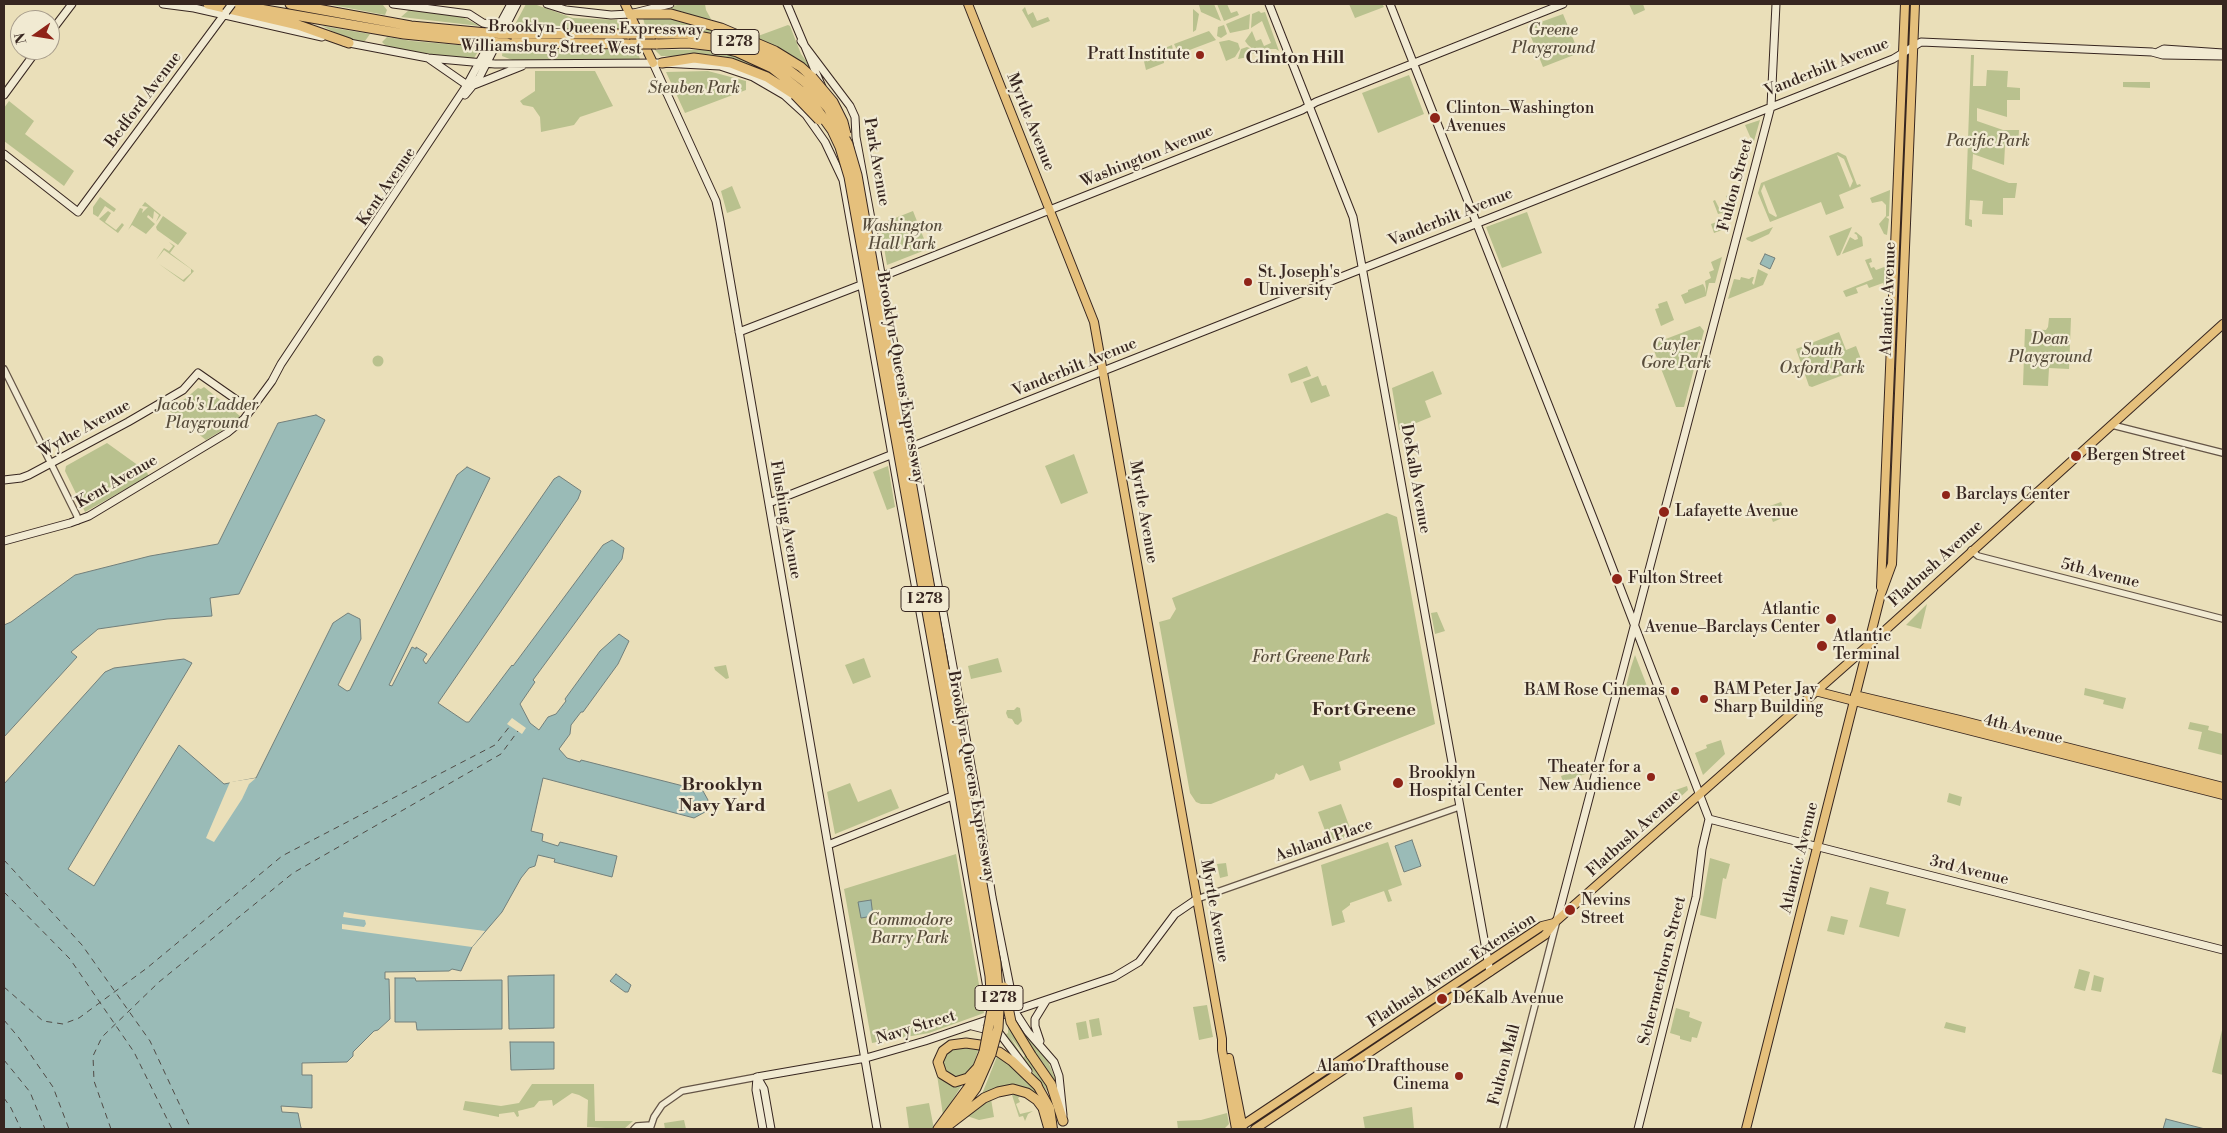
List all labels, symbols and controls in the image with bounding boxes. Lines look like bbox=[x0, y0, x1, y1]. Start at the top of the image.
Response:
north arrow bbox=[10, 10, 60, 60]
street label: Brooklyn-Queens Expressway bbox=[488, 18, 704, 40]
park label: Greene Playground bbox=[1512, 21, 1594, 59]
road number: I 278 bbox=[711, 30, 759, 54]
text: N bbox=[11, 31, 31, 46]
street label: Vanderbilt Avenue bbox=[1762, 34, 1892, 102]
street label: Williamsburg Street West bbox=[460, 37, 642, 59]
place label: Pratt Institute bbox=[1088, 45, 1190, 65]
street label: Bedford Avenue bbox=[102, 48, 186, 152]
district label: Clinton Hill bbox=[1245, 48, 1345, 70]
marker: Pratt Institute bbox=[1194, 49, 1206, 61]
street label: Myrtle Avenue bbox=[1002, 70, 1058, 174]
park label: Steuben Park bbox=[648, 79, 740, 99]
place label: Clinton–Washington Avenues bbox=[1446, 99, 1594, 137]
marker: Clinton–Washington Avenues bbox=[1428, 111, 1442, 125]
street label: Park Avenue bbox=[859, 116, 893, 208]
street label: Washington Avenue bbox=[1078, 122, 1216, 192]
park label: Pacific Park bbox=[1946, 132, 2030, 152]
street label: Fulton Street bbox=[1714, 137, 1758, 233]
street label: Kent Avenue bbox=[354, 144, 420, 230]
street label: Vanderbilt Avenue bbox=[1386, 184, 1516, 252]
park label: Washington Hall Park bbox=[862, 217, 942, 255]
street label: Atlantic Avenue bbox=[1877, 242, 1901, 356]
place label: St. Joseph's University bbox=[1258, 263, 1340, 301]
street label: Brooklyn-Queens Expressway bbox=[872, 270, 928, 486]
marker: St. Joseph's University bbox=[1242, 276, 1254, 288]
park label: Dean Playground bbox=[2009, 330, 2091, 368]
street label: Vanderbilt Avenue bbox=[1010, 334, 1140, 402]
park label: Cuyler Gore Park bbox=[1641, 336, 1711, 374]
park label: South Oxford Park bbox=[1779, 341, 1865, 379]
street label: Wythe Avenue bbox=[36, 396, 134, 462]
park label: Jacob's Ladder Playground bbox=[156, 396, 258, 434]
street label: DeKalb Avenue bbox=[1396, 423, 1434, 535]
place label: Bergen Street bbox=[2087, 446, 2186, 466]
marker: Bergen Street bbox=[2069, 449, 2083, 463]
street label: Kent Avenue bbox=[73, 451, 161, 513]
street label: Flushing Avenue bbox=[765, 459, 805, 581]
street label: Myrtle Avenue bbox=[1125, 459, 1161, 565]
place label: Barclays Center bbox=[1956, 485, 2070, 505]
marker: Barclays Center bbox=[1940, 489, 1952, 501]
place label: Lafayette Avenue bbox=[1675, 502, 1798, 522]
marker: Lafayette Avenue bbox=[1657, 505, 1671, 519]
street label: Flatbush Avenue bbox=[1885, 517, 1987, 611]
street label: 5th Avenue bbox=[2059, 555, 2141, 593]
place label: Fulton Street bbox=[1628, 569, 1723, 589]
marker: Fulton Street bbox=[1610, 572, 1624, 586]
road number: I 278 bbox=[901, 586, 949, 612]
place label: Atlantic Avenue–Barclays Center bbox=[1645, 600, 1820, 638]
marker: Atlantic Avenue–Barclays Center bbox=[1824, 612, 1838, 626]
place label: Atlantic Terminal bbox=[1833, 627, 1900, 665]
marker: Atlantic Terminal bbox=[1815, 639, 1829, 653]
park label: Fort Greene Park bbox=[1252, 648, 1370, 668]
street label: Brooklyn-Queens Expressway bbox=[943, 669, 999, 885]
place label: BAM Peter Jay Sharp Building bbox=[1714, 680, 1823, 718]
place label: BAM Rose Cinemas bbox=[1524, 681, 1665, 701]
marker: BAM Rose Cinemas bbox=[1669, 685, 1681, 697]
marker: BAM Peter Jay Sharp Building bbox=[1698, 693, 1710, 705]
district label: Fort Greene bbox=[1312, 700, 1416, 722]
street label: 4th Avenue bbox=[1981, 711, 2065, 749]
place label: Theater for a New Audience bbox=[1539, 758, 1641, 796]
place label: Brooklyn Hospital Center bbox=[1409, 764, 1523, 802]
marker: Theater for a New Audience bbox=[1645, 771, 1657, 783]
district label: Brooklyn Navy Yard bbox=[679, 775, 765, 818]
marker: Brooklyn Hospital Center bbox=[1391, 776, 1405, 790]
street label: Flatbush Avenue bbox=[1583, 787, 1685, 881]
street label: Atlantic Avenue bbox=[1777, 800, 1823, 916]
street label: Ashland Place bbox=[1273, 815, 1375, 867]
street label: 3rd Avenue bbox=[1928, 852, 2010, 890]
street label: Myrtle Avenue bbox=[1196, 858, 1232, 964]
place label: Nevins Street bbox=[1581, 891, 1631, 929]
street label: Schermerhorn Street bbox=[1635, 895, 1691, 1047]
marker: Nevins Street bbox=[1563, 903, 1577, 917]
street label: Flatbush Avenue Extension bbox=[1364, 909, 1540, 1033]
park label: Commodore Barry Park bbox=[867, 911, 953, 949]
road number: I 278 bbox=[975, 986, 1023, 1010]
place label: DeKalb Avenue bbox=[1453, 989, 1564, 1009]
marker: DeKalb Avenue bbox=[1435, 992, 1449, 1006]
street label: Navy Street bbox=[874, 1007, 958, 1049]
street label: Fulton Mall bbox=[1485, 1022, 1525, 1108]
place label: Alamo Drafthouse Cinema bbox=[1317, 1057, 1449, 1095]
marker: Alamo Drafthouse Cinema bbox=[1453, 1070, 1465, 1082]

